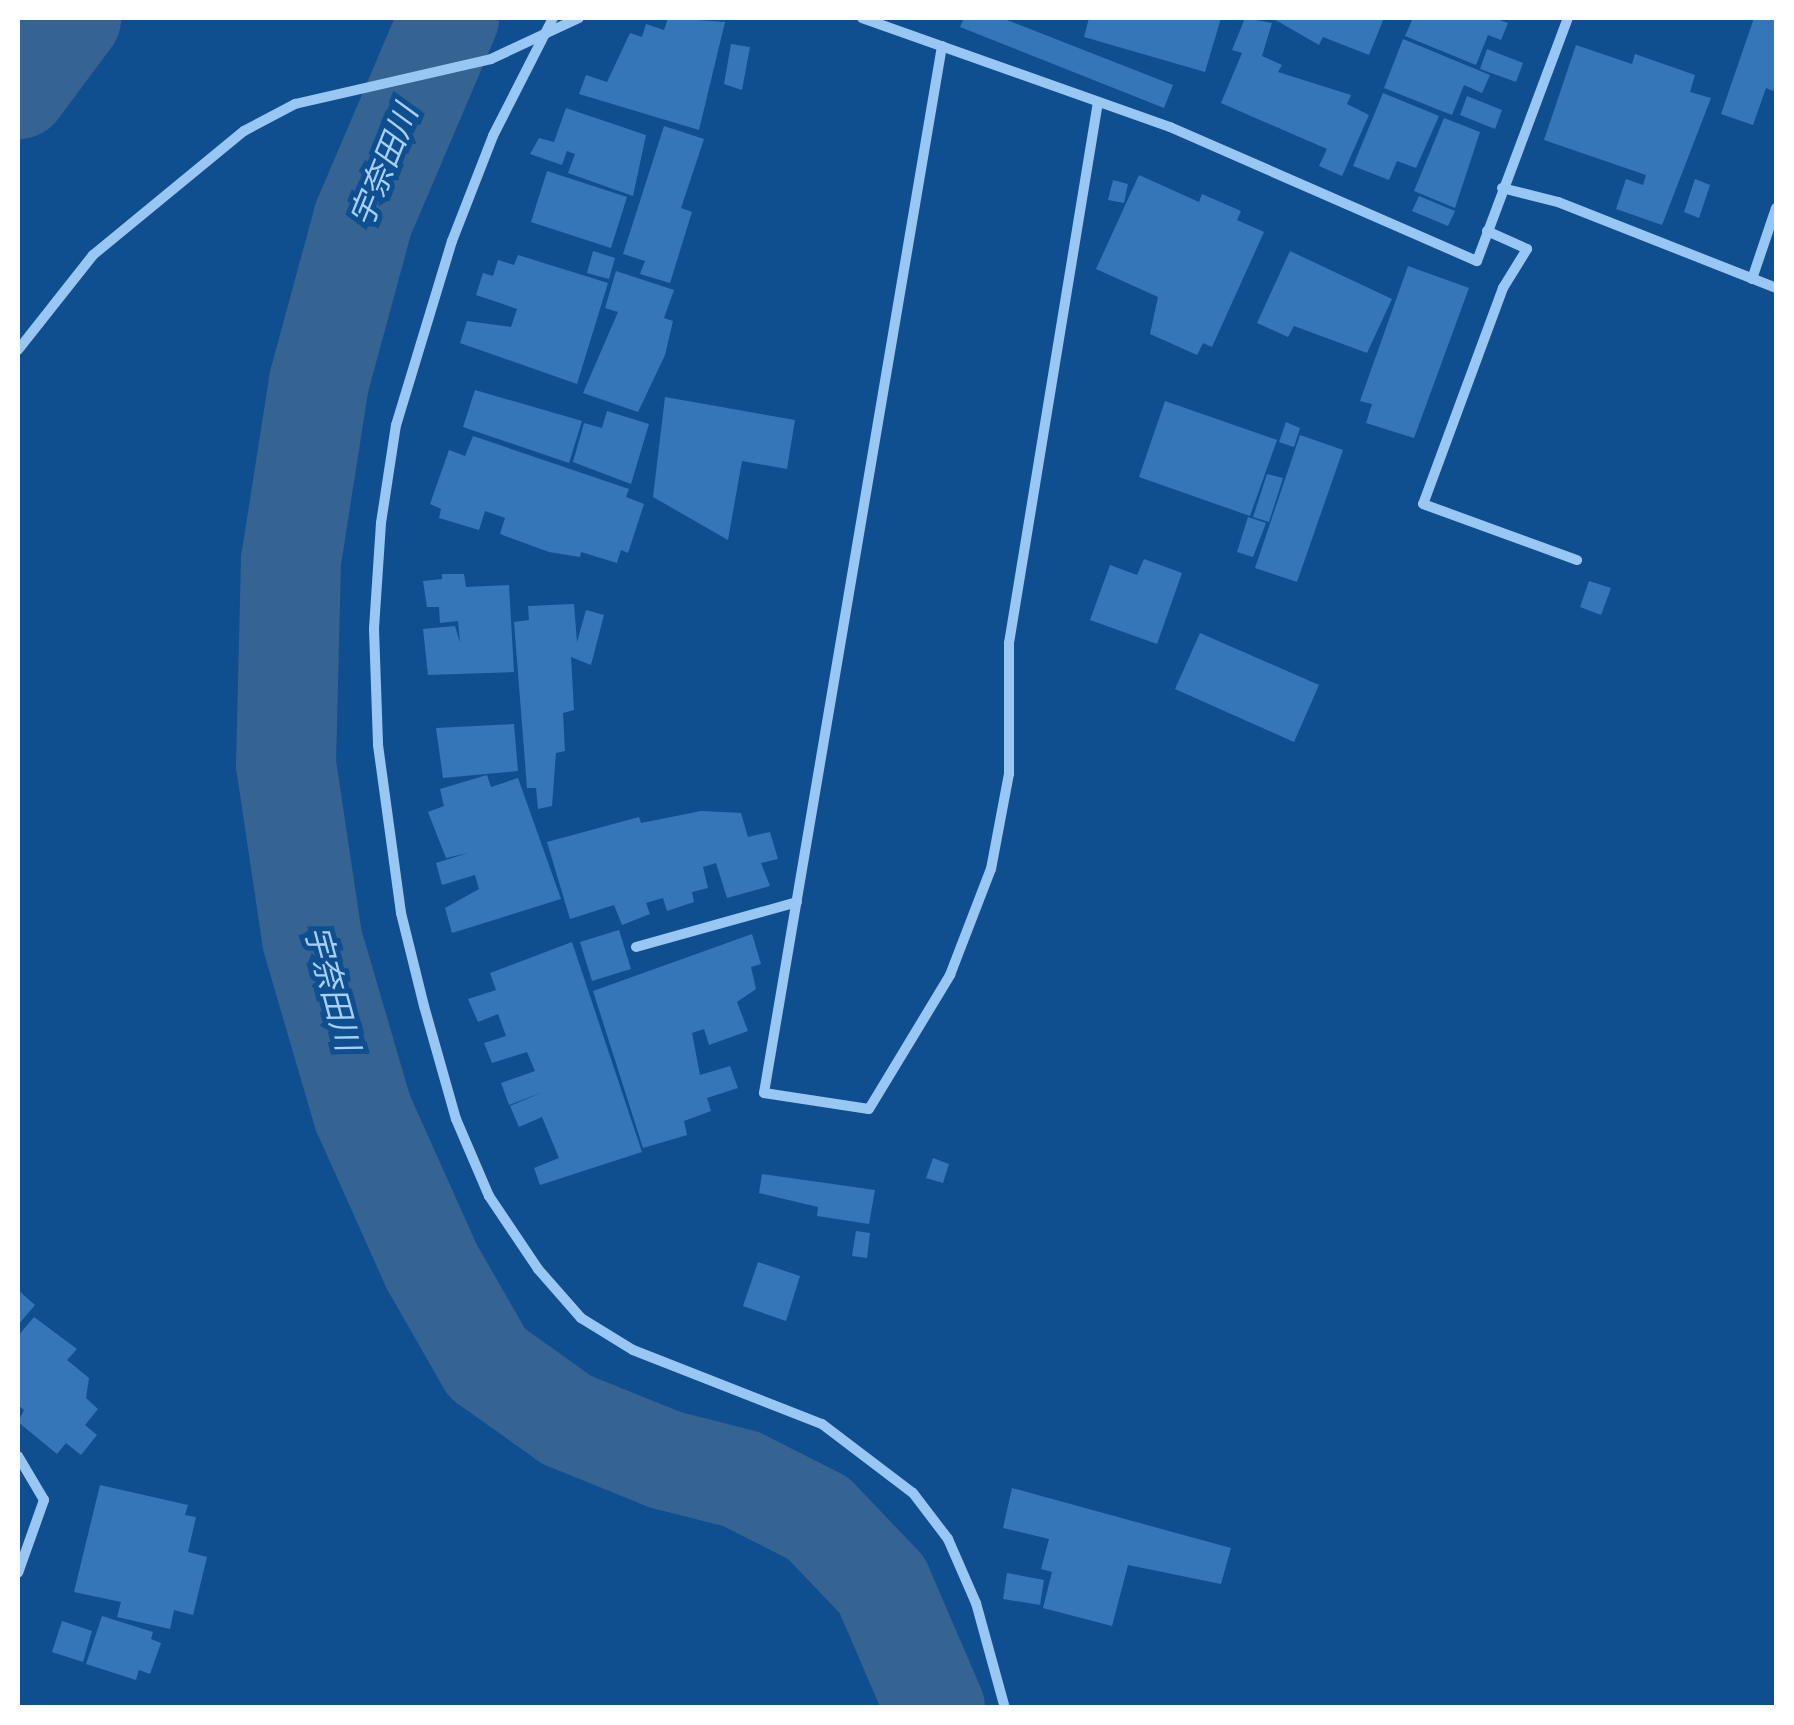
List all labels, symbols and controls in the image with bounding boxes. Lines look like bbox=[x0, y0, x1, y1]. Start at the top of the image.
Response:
water label: 宇奈田川 bbox=[345, 100, 429, 234]
water label: 宇奈田川 bbox=[294, 922, 364, 1056]

